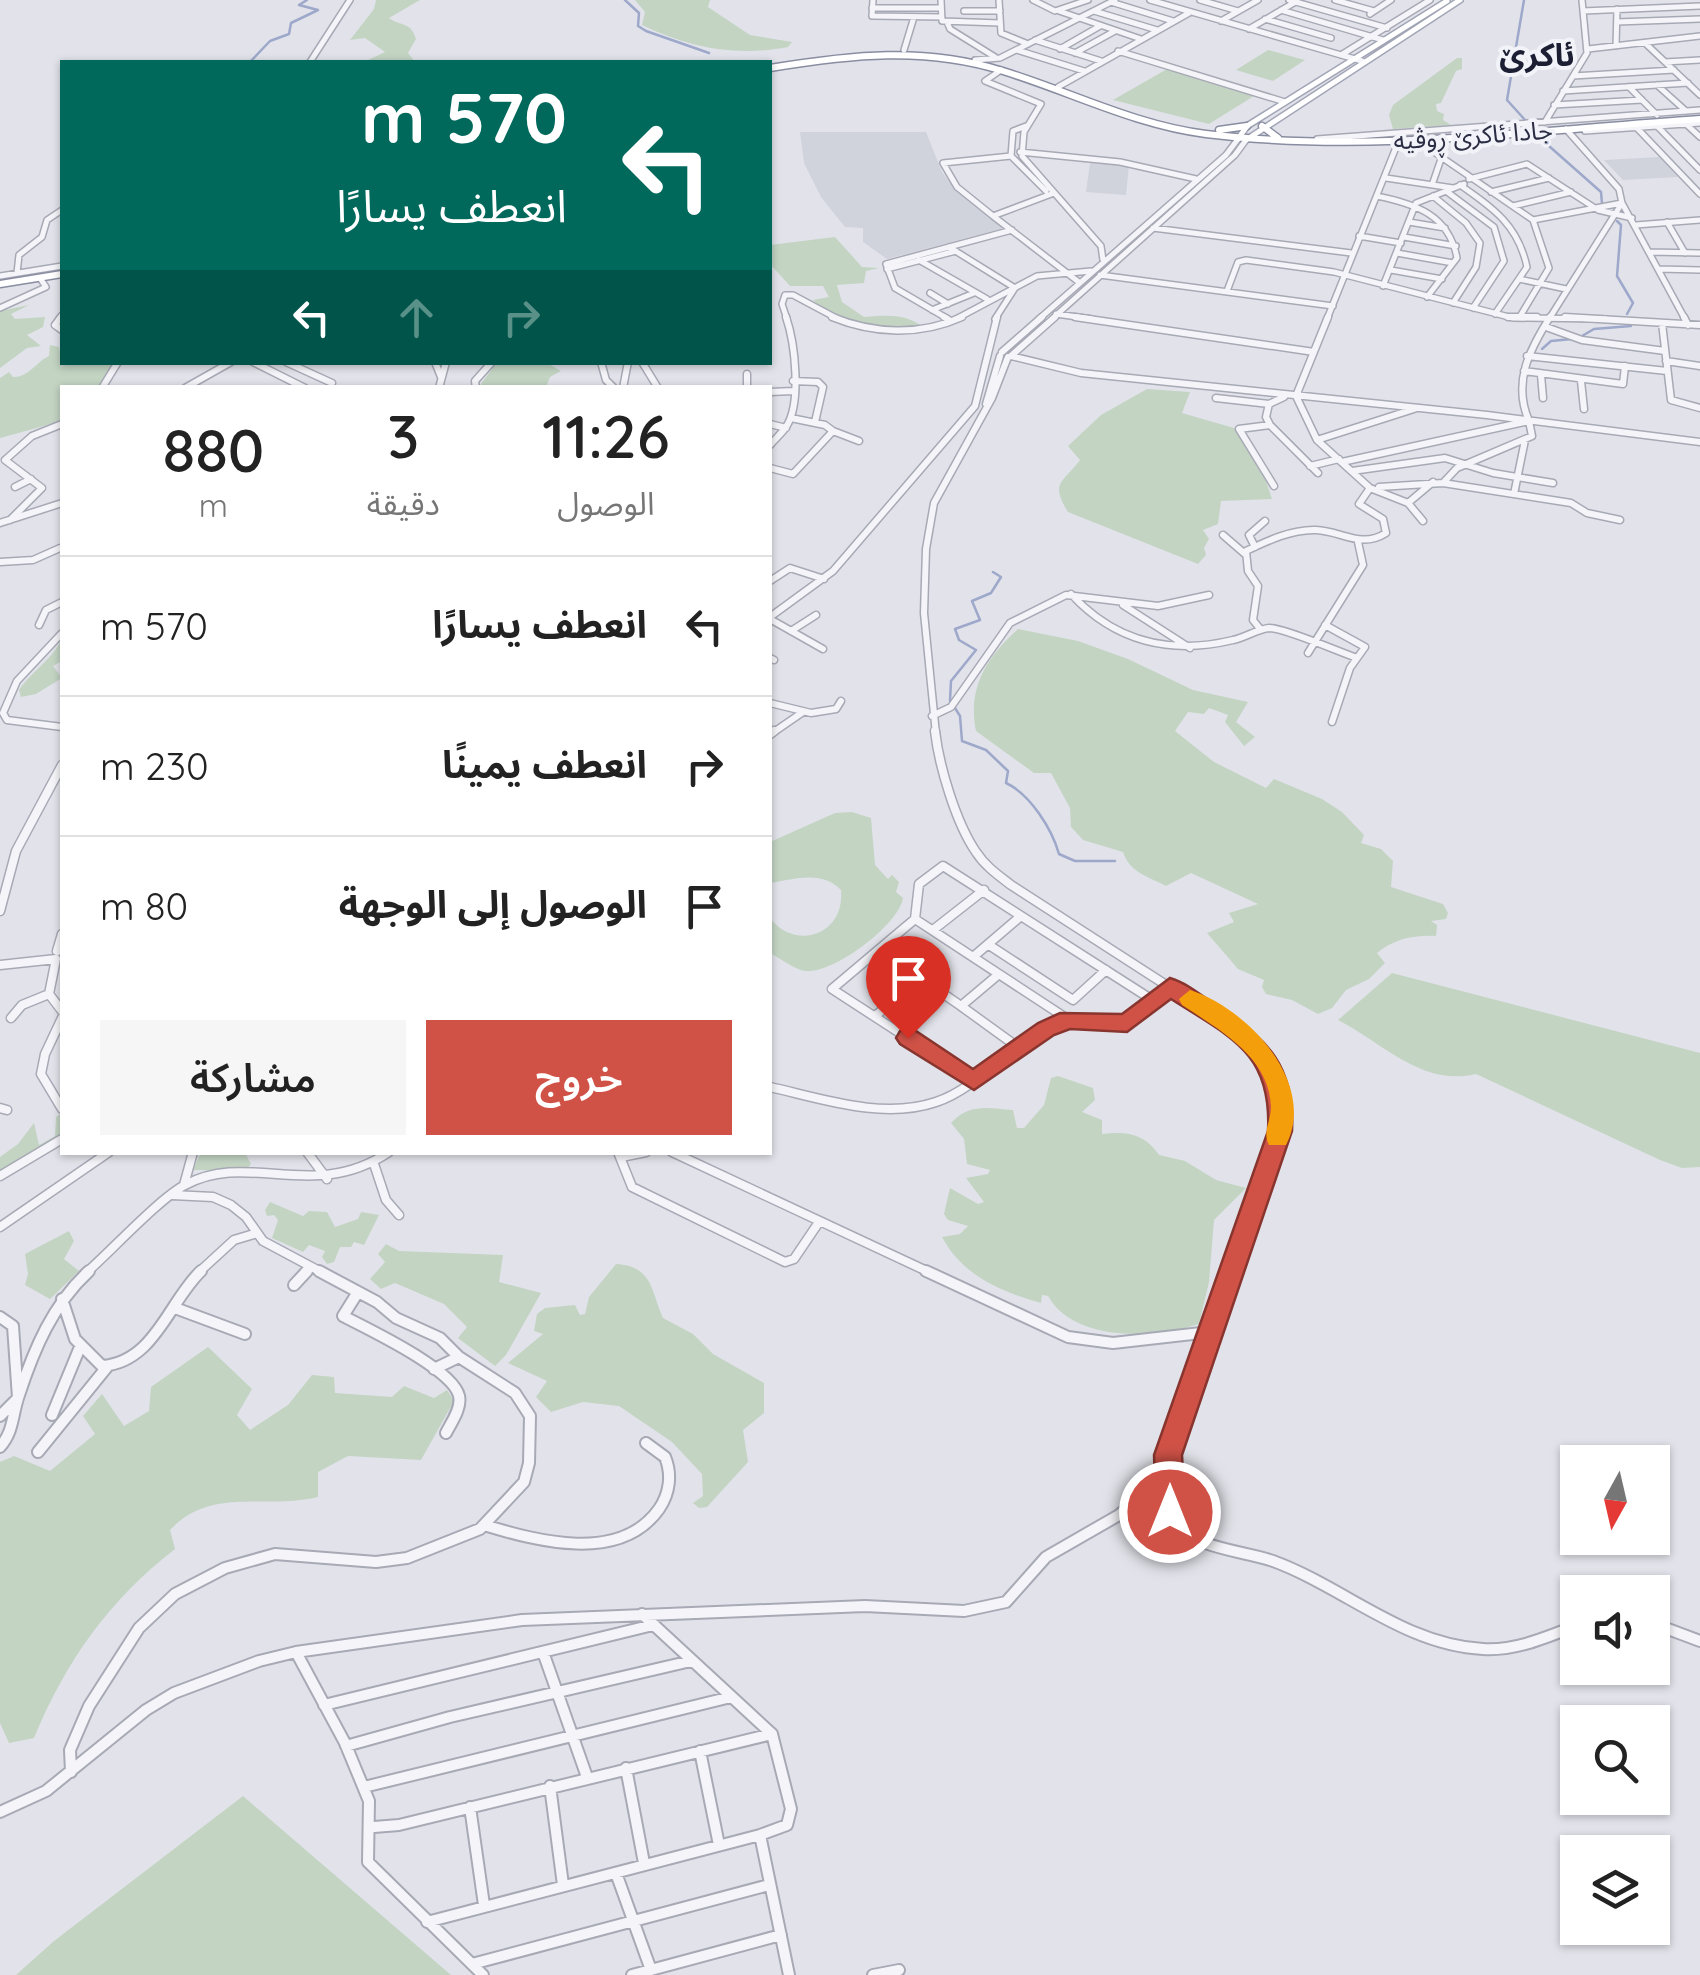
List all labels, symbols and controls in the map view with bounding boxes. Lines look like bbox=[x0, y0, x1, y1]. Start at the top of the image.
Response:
district label: ئاکرێ bbox=[1499, 34, 1575, 74]
text: 570 m bbox=[361, 73, 567, 161]
icon: left bbox=[602, 100, 732, 230]
street label: جادا ئاکرێ ڕوڤیە bbox=[1392, 113, 1554, 162]
text: انعطف يسارًا bbox=[336, 177, 567, 233]
icon: left bbox=[284, 290, 339, 345]
icon: ahead bbox=[389, 290, 444, 345]
icon: right bbox=[494, 290, 549, 345]
text: 3 bbox=[387, 398, 419, 473]
text: 11:26 bbox=[542, 398, 670, 473]
text: 880 bbox=[162, 412, 264, 487]
text: دقيقة bbox=[367, 483, 440, 523]
text: الوصول bbox=[557, 483, 655, 523]
text: m bbox=[199, 485, 228, 525]
icon: left bbox=[677, 599, 732, 654]
text: انعطف يسارًا bbox=[432, 600, 647, 648]
text: 570 m bbox=[100, 602, 208, 650]
icon: right bbox=[677, 739, 732, 794]
text: انعطف يمينًا bbox=[442, 740, 647, 788]
text: 230 m bbox=[100, 742, 209, 790]
icon: arrive bbox=[677, 879, 732, 934]
text: الوصول إلى الوجهة bbox=[339, 880, 647, 928]
text: 80 m bbox=[100, 882, 188, 930]
pin bbox=[866, 936, 951, 1039]
icon: arrive bbox=[881, 951, 936, 1006]
button: مشاركة bbox=[100, 1020, 406, 1135]
button: خروج bbox=[426, 1020, 732, 1135]
north arrow bbox=[1560, 1445, 1670, 1555]
map controls bbox=[1560, 1445, 1670, 1945]
position arrow bbox=[1118, 1460, 1222, 1564]
button: sound bbox=[1560, 1575, 1670, 1685]
button: search bbox=[1560, 1705, 1670, 1815]
button: layers bbox=[1560, 1835, 1670, 1945]

